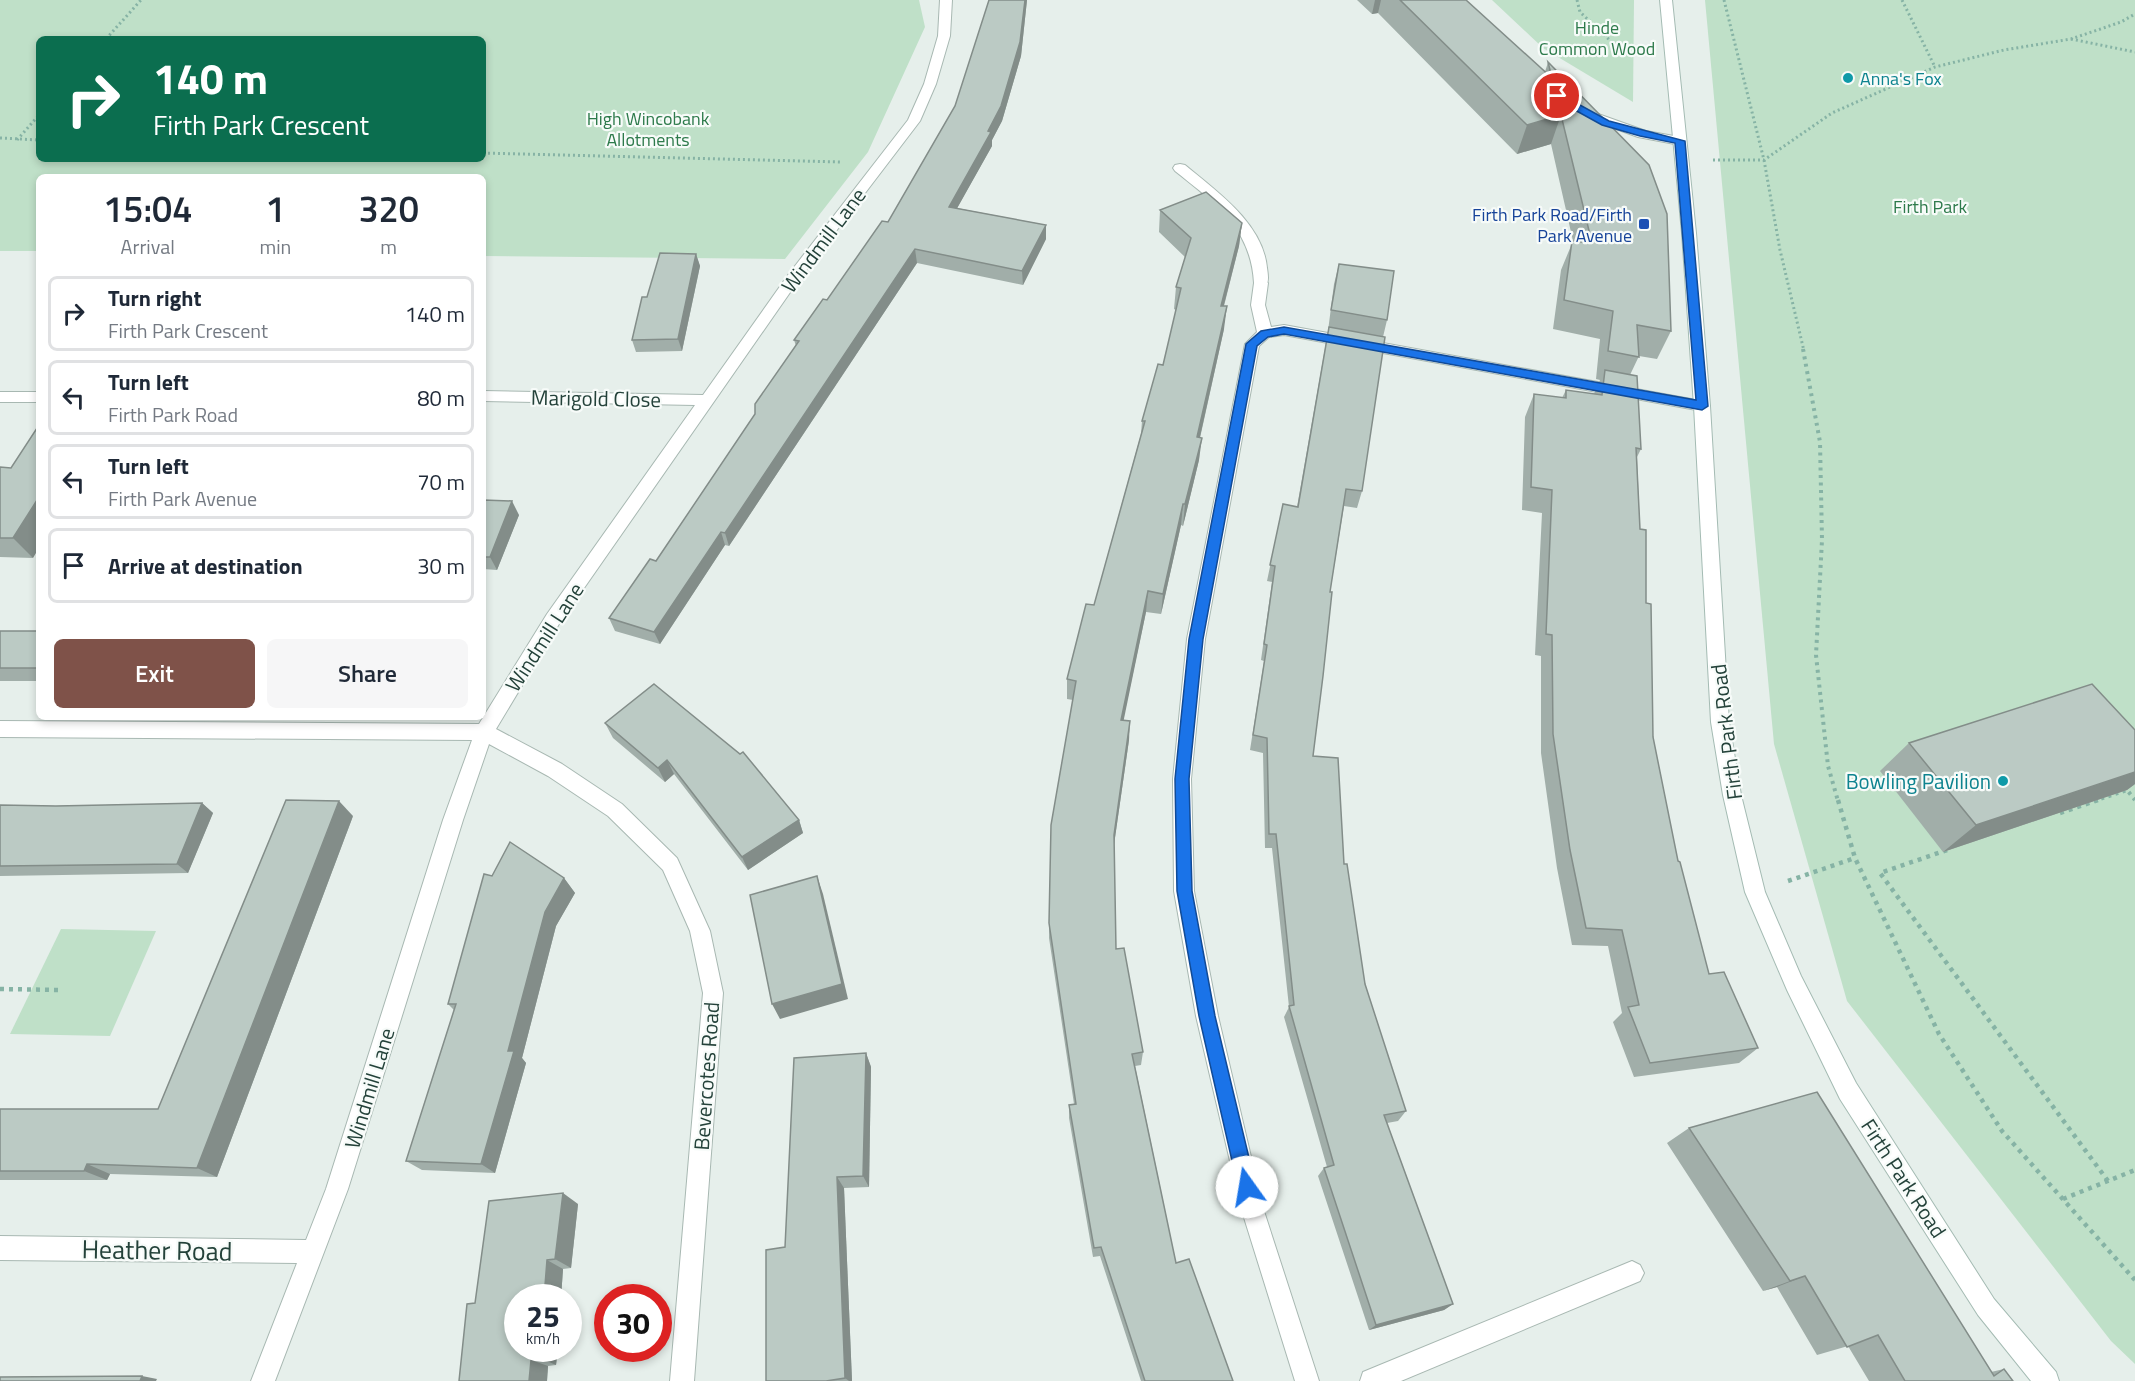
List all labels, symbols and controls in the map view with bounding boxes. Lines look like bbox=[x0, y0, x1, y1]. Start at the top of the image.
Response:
park label: Hinde Common Wood bbox=[1539, 14, 1655, 62]
text: 140 m bbox=[153, 46, 268, 110]
icon: right bbox=[54, 60, 132, 138]
place label: Anna's Fox bbox=[1860, 65, 1942, 92]
pin bbox=[1531, 70, 1582, 121]
marker: Anna's Fox bbox=[1841, 71, 1855, 85]
icon: arrive bbox=[1540, 79, 1573, 112]
text: Firth Park Crescent bbox=[153, 104, 369, 145]
park label: High Wincobank Allotments bbox=[587, 105, 710, 153]
text: 15:04 bbox=[103, 181, 192, 236]
text: 1 bbox=[265, 181, 285, 236]
text: 320 bbox=[358, 181, 419, 236]
street label: Windmill Lane bbox=[773, 181, 873, 299]
park label: Firth Park bbox=[1893, 193, 1967, 220]
place label: Firth Park Road/Firth Park Avenue bbox=[1472, 201, 1632, 249]
marker: Firth Park Road/Firth Park Avenue bbox=[1637, 217, 1651, 231]
text: Arrival bbox=[121, 231, 175, 262]
text: min bbox=[259, 231, 291, 262]
text: m bbox=[380, 231, 397, 262]
text: Turn right bbox=[108, 281, 202, 315]
icon: right bbox=[57, 297, 90, 330]
text: 140 m bbox=[405, 297, 465, 331]
text: Firth Park Crescent bbox=[108, 315, 268, 346]
text: Turn left bbox=[108, 365, 189, 399]
icon: left bbox=[57, 381, 90, 414]
text: 80 m bbox=[417, 381, 465, 415]
street label: Marigold Close bbox=[531, 381, 661, 415]
text: Firth Park Road bbox=[108, 399, 238, 430]
text: Turn left bbox=[108, 449, 189, 483]
icon: left bbox=[57, 465, 90, 498]
text: 70 m bbox=[417, 465, 465, 499]
text: Firth Park Avenue bbox=[108, 483, 257, 514]
icon: arrive bbox=[57, 549, 90, 582]
text: Arrive at destination bbox=[108, 549, 303, 583]
text: 30 m bbox=[417, 549, 465, 583]
street label: Windmill Lane bbox=[497, 576, 591, 698]
button: Exit bbox=[54, 639, 255, 708]
button: Share bbox=[267, 639, 468, 708]
street label: Firth Park Road bbox=[1702, 662, 1750, 802]
place label: Bowling Pavilion bbox=[1846, 765, 1991, 797]
marker: Bowling Pavilion bbox=[1996, 774, 2010, 788]
street label: Bevercotes Road bbox=[685, 1001, 727, 1151]
street label: Windmill Lane bbox=[335, 1024, 403, 1152]
street label: Firth Park Road bbox=[1853, 1112, 1955, 1244]
position arrow bbox=[1215, 1155, 1279, 1219]
street label: Heather Road bbox=[81, 1229, 233, 1271]
speed limit sign: 30 bbox=[594, 1284, 672, 1362]
text: 25 bbox=[526, 1293, 560, 1339]
text: km/h bbox=[526, 1327, 560, 1350]

